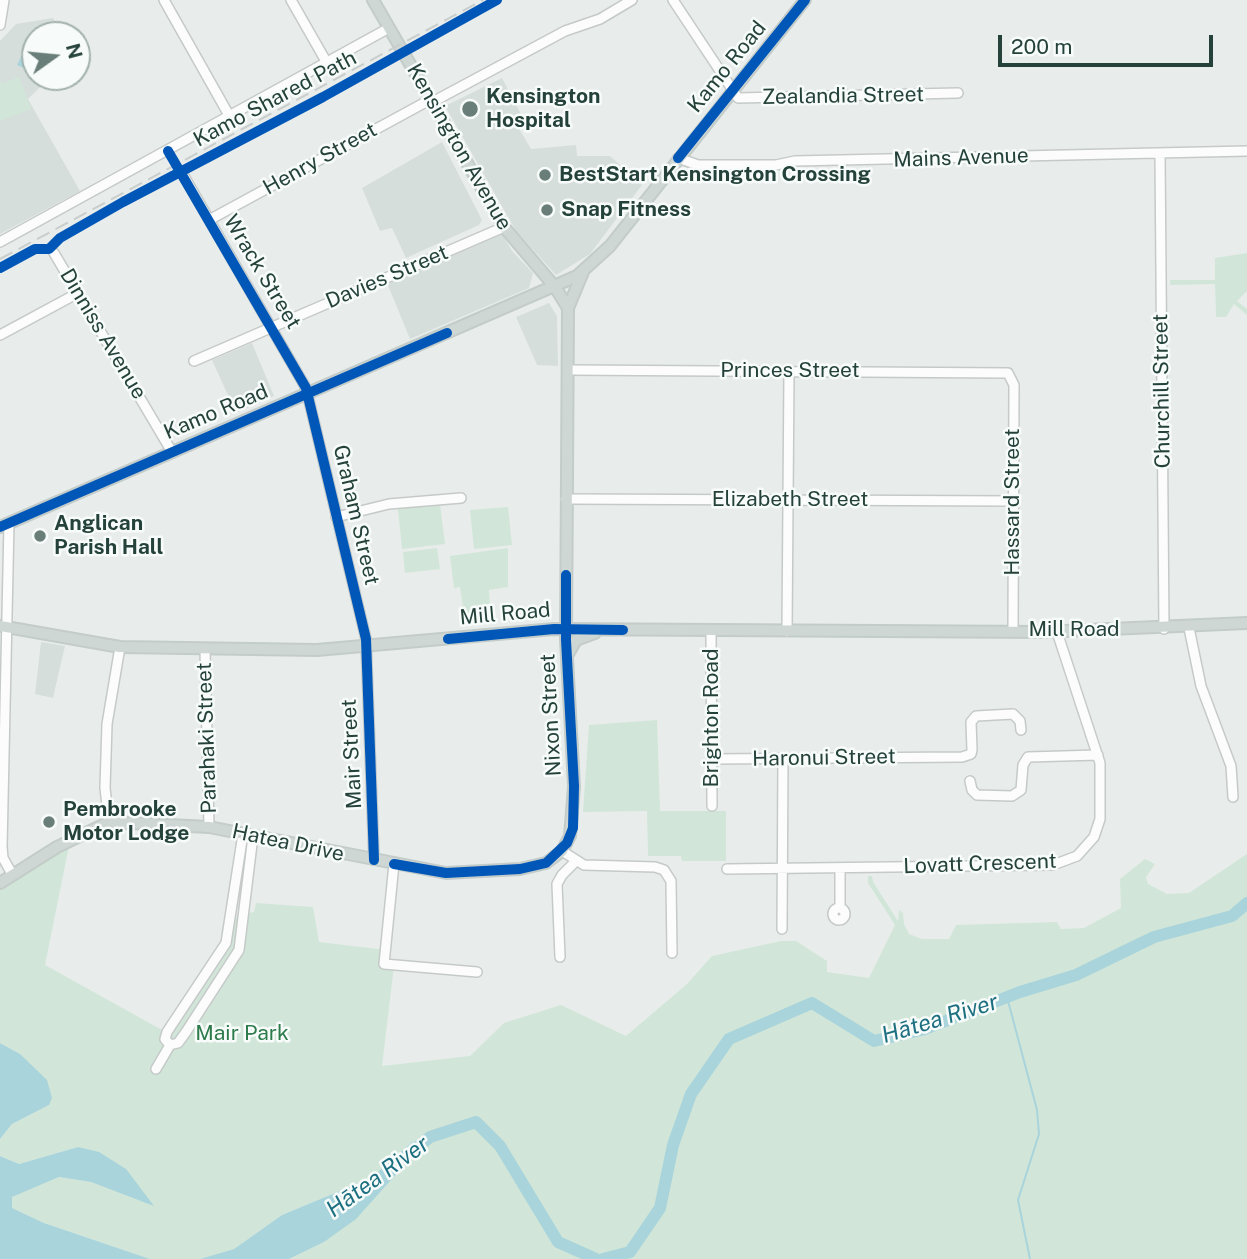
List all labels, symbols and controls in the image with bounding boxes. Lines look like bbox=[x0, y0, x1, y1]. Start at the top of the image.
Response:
street label: Kamo Road bbox=[682, 16, 772, 118]
north arrow bbox=[21, 21, 91, 91]
scale bar bbox=[1002, 21, 1217, 65]
text: 200 m bbox=[1011, 34, 1072, 59]
text: N bbox=[62, 41, 87, 61]
street label: Kamo Shared Path bbox=[189, 45, 361, 153]
street label: Kensington Avenue bbox=[401, 59, 517, 235]
street label: Zealandia Street bbox=[762, 82, 924, 110]
place label: Kensington Hospital bbox=[486, 84, 601, 134]
marker: Kensington Hospital bbox=[460, 99, 480, 119]
street label: Henry Street bbox=[259, 117, 381, 201]
street label: Mains Avenue bbox=[893, 143, 1029, 173]
place label: BestStart Kensington Crossing bbox=[559, 162, 871, 188]
marker: BestStart Kensington Crossing bbox=[537, 167, 553, 183]
place label: Snap Fitness bbox=[561, 197, 691, 223]
marker: Snap Fitness bbox=[539, 202, 555, 218]
street label: Wrack Street bbox=[218, 210, 306, 334]
street label: Davies Street bbox=[322, 240, 452, 314]
street label: Dinniss Avenue bbox=[54, 264, 152, 404]
street label: Churchill Street bbox=[1148, 314, 1176, 468]
street label: Princes Street bbox=[720, 358, 860, 384]
street label: Kamo Road bbox=[160, 379, 272, 445]
street label: Hassard Street bbox=[1000, 428, 1026, 576]
street label: Graham Street bbox=[328, 442, 384, 588]
street label: Elizabeth Street bbox=[712, 487, 868, 513]
place label: Anglican Parish Hall bbox=[54, 511, 163, 561]
marker: Anglican Parish Hall bbox=[32, 528, 48, 544]
street label: Mill Road bbox=[458, 597, 552, 631]
street label: Mill Road bbox=[1028, 617, 1120, 643]
street label: Brighton Road bbox=[699, 649, 725, 787]
street label: Nixon Street bbox=[535, 653, 567, 777]
street label: Parahaki Street bbox=[192, 662, 222, 814]
street label: Mair Street bbox=[337, 698, 367, 810]
street label: Haronui Street bbox=[752, 744, 896, 772]
place label: Pembrooke Motor Lodge bbox=[63, 797, 189, 847]
marker: Pembrooke Motor Lodge bbox=[41, 814, 57, 830]
street label: Hatea Drive bbox=[230, 819, 346, 867]
street label: Lovatt Crescent bbox=[903, 849, 1057, 879]
water label: Hātea River bbox=[879, 988, 1001, 1050]
park label: Mair Park bbox=[195, 1021, 289, 1047]
water label: Hātea River bbox=[321, 1131, 435, 1223]

